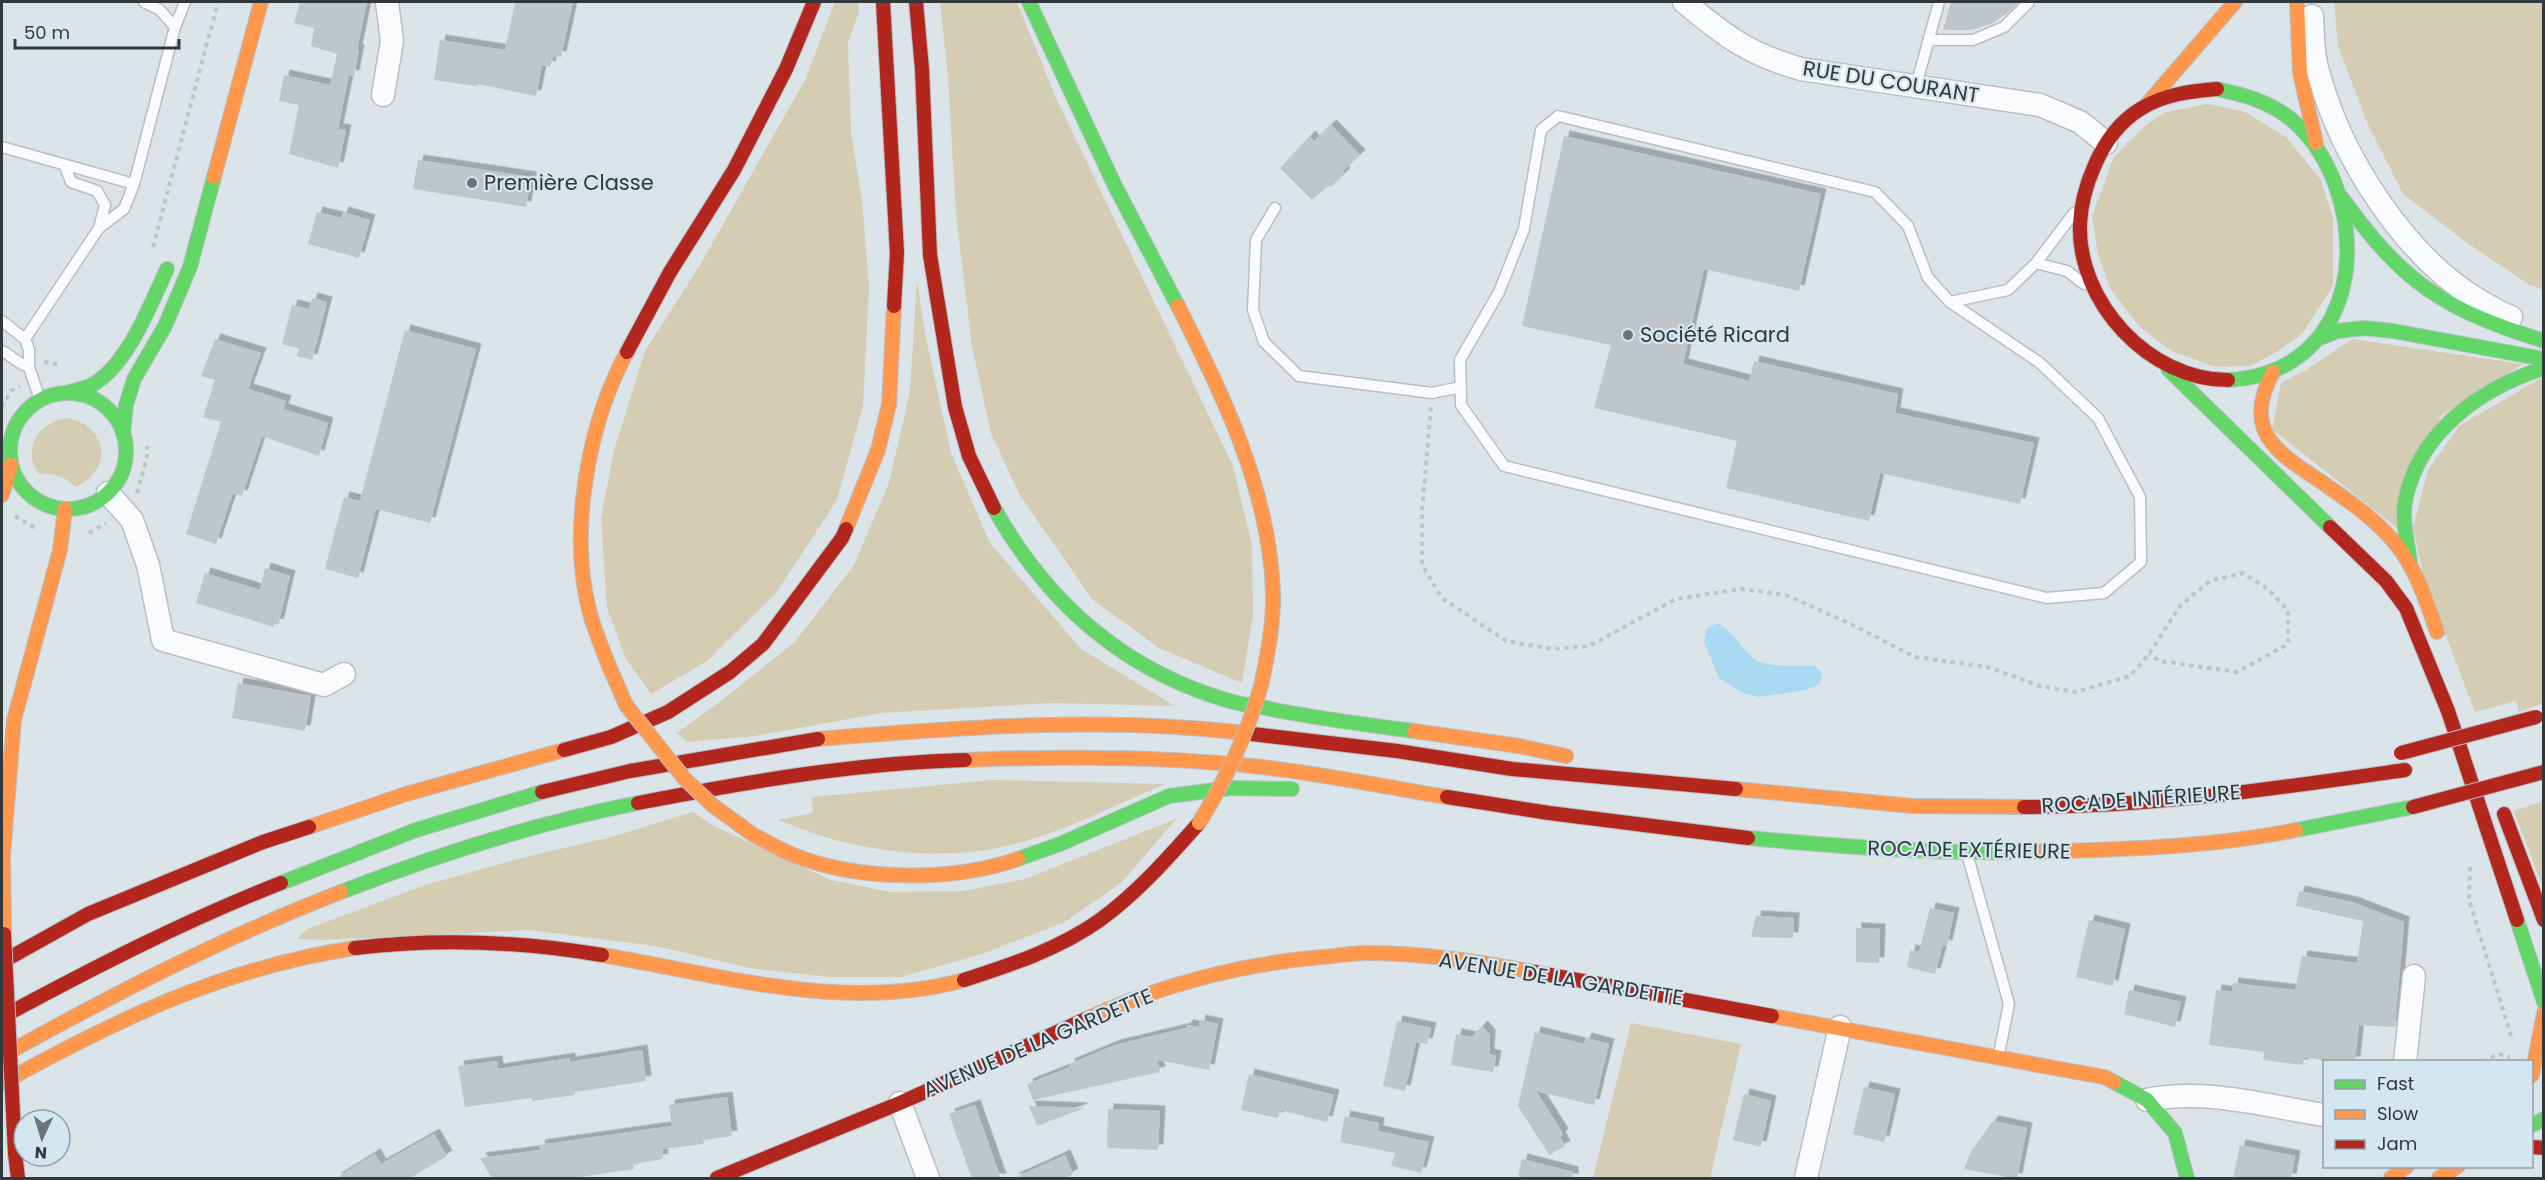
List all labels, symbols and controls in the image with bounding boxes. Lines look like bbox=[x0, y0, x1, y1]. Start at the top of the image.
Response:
scale bar bbox=[15, 12, 178, 50]
text: 50 m bbox=[24, 20, 70, 45]
street label: RUE DU COURANT bbox=[1801, 53, 1981, 110]
place label: Première Classe bbox=[484, 168, 654, 197]
marker: Première Classe bbox=[465, 176, 479, 190]
place label: Société Ricard bbox=[1640, 320, 1790, 349]
marker: Société Ricard bbox=[1621, 328, 1635, 342]
street label: ROCADE INTÉRIEURE bbox=[2041, 777, 2241, 820]
street label: ROCADE EXTÉRIEURE bbox=[1867, 833, 2071, 866]
street label: AVENUE DE LA GARDETTE bbox=[1437, 945, 1685, 1012]
street label: AVENUE DE LA GARDETTE bbox=[919, 981, 1157, 1104]
legend bbox=[2323, 1060, 2533, 1168]
text: Fast bbox=[2377, 1071, 2414, 1096]
text: Slow bbox=[2377, 1101, 2419, 1126]
north arrow bbox=[12, 1108, 72, 1168]
text: Jam bbox=[2377, 1131, 2417, 1156]
text: N bbox=[34, 1141, 48, 1164]

